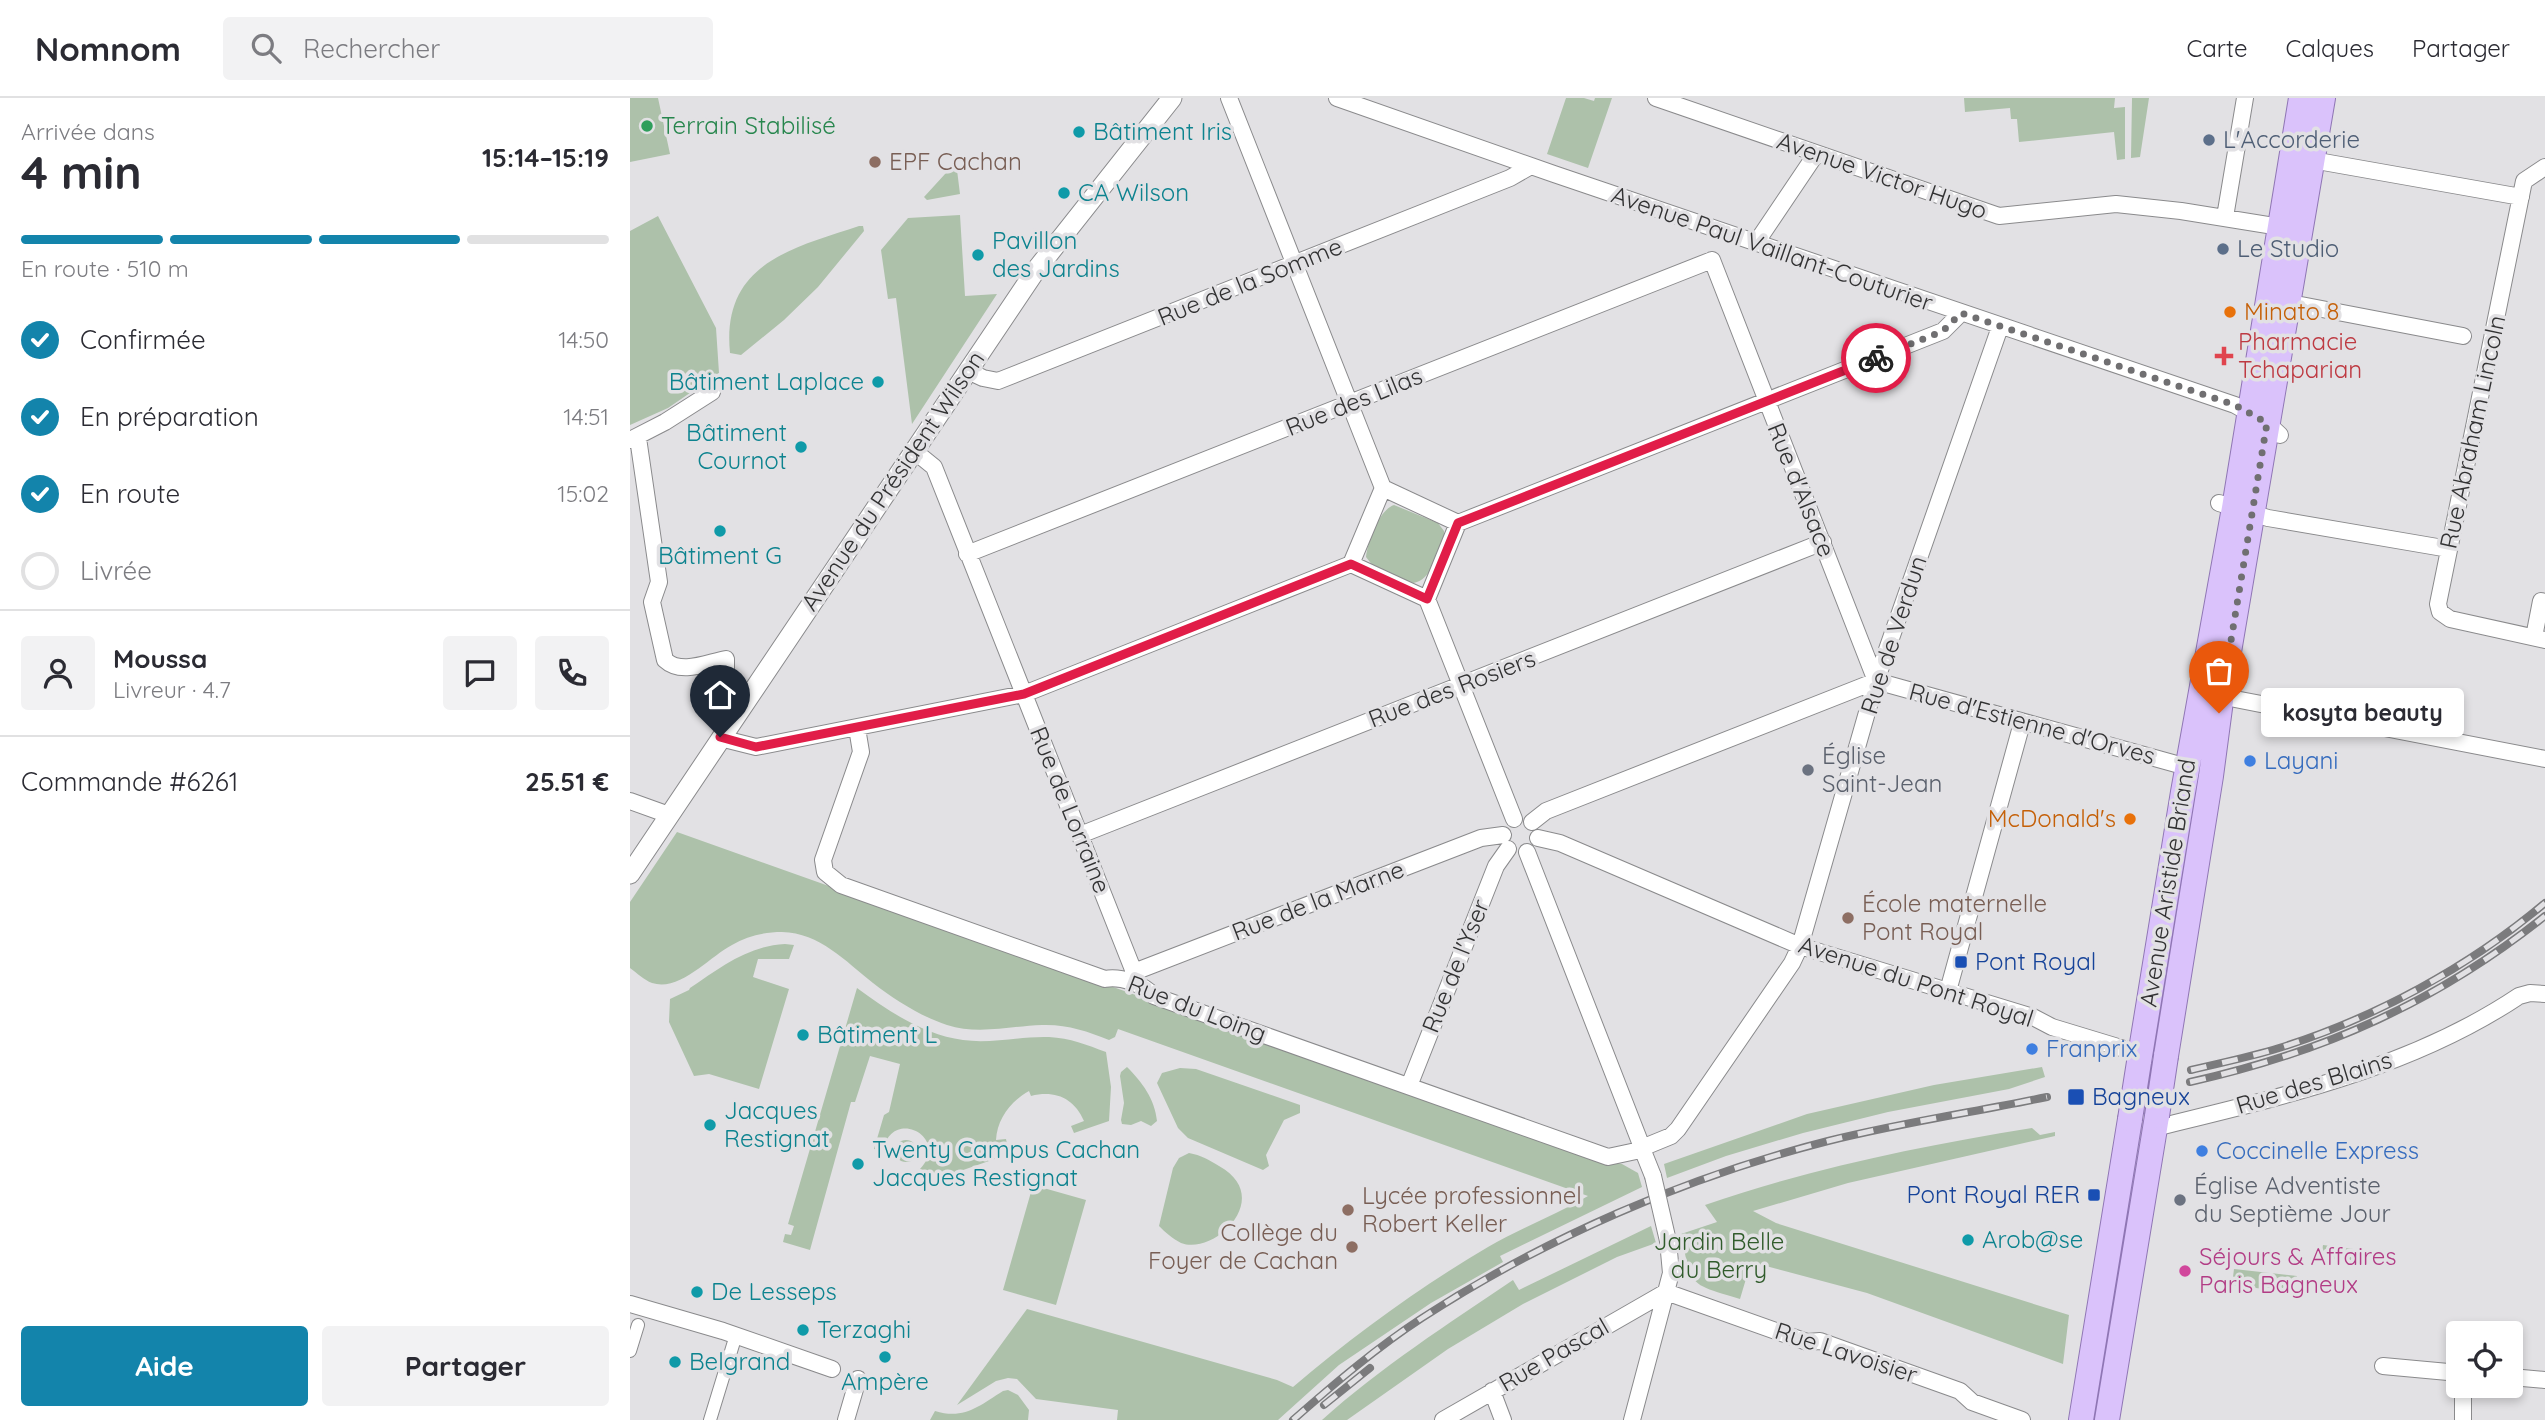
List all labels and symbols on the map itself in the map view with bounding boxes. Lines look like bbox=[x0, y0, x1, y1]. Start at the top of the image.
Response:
place label: Terrain Stabilisé bbox=[661, 110, 836, 140]
place label: Bâtiment Iris bbox=[1093, 116, 1232, 146]
marker: Terrain Stabilisé bbox=[639, 118, 655, 134]
marker: Bâtiment Iris bbox=[1071, 124, 1087, 140]
place label: L'Accorderie bbox=[2223, 124, 2360, 154]
street label: Avenue Victor Hugo bbox=[1773, 125, 1991, 225]
marker: L'Accorderie bbox=[2201, 132, 2217, 148]
place label: EPF Cachan bbox=[889, 146, 1022, 176]
marker: EPF Cachan bbox=[867, 154, 883, 170]
place label: CA Wilson bbox=[1078, 177, 1189, 207]
street label: Avenue Paul Vaillant-Couturier bbox=[1608, 179, 1937, 317]
marker: CA Wilson bbox=[1056, 185, 1072, 201]
place label: Pavillon des Jardins bbox=[992, 225, 1120, 283]
street label: Rue de la Somme bbox=[1153, 230, 1346, 332]
place label: Le Studio bbox=[2237, 233, 2339, 263]
marker: Le Studio bbox=[2215, 241, 2231, 257]
marker: Pavillon des Jardins bbox=[970, 247, 986, 263]
place label: Minato 8 bbox=[2244, 296, 2339, 326]
marker: Minato 8 bbox=[2222, 304, 2238, 320]
street label: Rue Abraham Lincoln bbox=[2433, 312, 2511, 551]
courier bbox=[1841, 323, 1911, 393]
place label: Pharmacie Tchaparian bbox=[2238, 326, 2362, 384]
street label: Avenue du Président Wilson bbox=[794, 345, 990, 616]
marker: Pharmacie Tchaparian bbox=[2216, 348, 2232, 364]
street label: Rue des Lilas bbox=[1281, 360, 1426, 442]
place label: Bâtiment Laplace bbox=[669, 366, 864, 396]
marker: Bâtiment Laplace bbox=[870, 374, 886, 390]
place label: Bâtiment Cournot bbox=[686, 417, 787, 475]
street label: Rue d'Alsace bbox=[1761, 418, 1842, 561]
marker: Bâtiment Cournot bbox=[793, 439, 809, 455]
marker: Bâtiment G bbox=[712, 523, 728, 539]
place label: Bâtiment G bbox=[658, 540, 782, 570]
street label: Rue de Verdun bbox=[1853, 552, 1933, 718]
pin bbox=[2189, 641, 2249, 713]
street label: Rue des Rosiers bbox=[1364, 642, 1539, 734]
pin bbox=[690, 665, 750, 737]
street label: Rue d'Estienne d'Orves bbox=[1906, 676, 2159, 770]
callout: kosyta beauty bbox=[2261, 688, 2464, 738]
street label: Rue de Lorraine bbox=[1024, 722, 1118, 897]
place label: Église Saint-Jean bbox=[1822, 740, 1942, 798]
place label: Layani bbox=[2264, 745, 2339, 775]
marker: Layani bbox=[2242, 753, 2258, 769]
street label: Avenue Aristide Briand bbox=[2133, 757, 2201, 1009]
marker: Église Saint-Jean bbox=[1800, 762, 1816, 778]
place label: McDonald's bbox=[1988, 803, 2116, 833]
marker: McDonald's bbox=[2122, 811, 2138, 827]
street label: Rue de la Marne bbox=[1227, 853, 1408, 947]
place label: École maternelle Pont Royal bbox=[1862, 888, 2047, 946]
street label: Rue de l'Yser bbox=[1415, 895, 1495, 1037]
marker: École maternelle Pont Royal bbox=[1840, 910, 1856, 926]
street label: Avenue du Pont Royal bbox=[1795, 929, 2037, 1033]
place label: Pont Royal bbox=[1975, 946, 2096, 976]
marker: Pont Royal bbox=[1953, 954, 1969, 970]
street label: Rue du Loing bbox=[1124, 968, 1271, 1048]
place label: Bâtiment L bbox=[817, 1019, 937, 1049]
marker: Bâtiment L bbox=[795, 1027, 811, 1043]
place label: Franprix bbox=[2046, 1033, 2137, 1063]
marker: Franprix bbox=[2024, 1041, 2040, 1057]
street label: Rue des Blains bbox=[2232, 1044, 2395, 1120]
place label: Bagneux bbox=[2092, 1081, 2190, 1111]
marker: Bagneux bbox=[2066, 1087, 2086, 1107]
place label: Jacques Restignat bbox=[724, 1095, 830, 1153]
marker: Jacques Restignat bbox=[702, 1117, 718, 1133]
place label: Twenty Campus Cachan Jacques Restignat bbox=[872, 1134, 1140, 1192]
place label: Coccinelle Express bbox=[2216, 1135, 2419, 1165]
marker: Coccinelle Express bbox=[2194, 1143, 2210, 1159]
marker: Twenty Campus Cachan Jacques Restignat bbox=[850, 1156, 866, 1172]
place label: Église Adventiste du Septième Jour bbox=[2194, 1170, 2391, 1228]
place label: Pont Royal RER bbox=[1906, 1179, 2080, 1209]
place label: Lycée professionnel Robert Keller bbox=[1362, 1180, 1582, 1238]
marker: Pont Royal RER bbox=[2086, 1187, 2102, 1203]
marker: Église Adventiste du Septième Jour bbox=[2172, 1192, 2188, 1208]
marker: Lycée professionnel Robert Keller bbox=[1340, 1202, 1356, 1218]
place label: Collège du Foyer de Cachan bbox=[1148, 1217, 1338, 1275]
place label: Arob@se bbox=[1982, 1224, 2083, 1254]
park label: Jardin Belle du Berry bbox=[1654, 1226, 1784, 1284]
marker: Arob@se bbox=[1960, 1232, 1976, 1248]
marker: Collège du Foyer de Cachan bbox=[1344, 1239, 1360, 1255]
place label: Séjours & Affaires Paris Bagneux bbox=[2199, 1241, 2397, 1299]
marker: Séjours & Affaires Paris Bagneux bbox=[2177, 1263, 2193, 1279]
place label: De Lesseps bbox=[711, 1276, 837, 1306]
marker: De Lesseps bbox=[689, 1284, 705, 1300]
street label: Rue Pascal bbox=[1493, 1311, 1614, 1398]
place label: Terzaghi bbox=[817, 1314, 911, 1344]
street label: Rue Lavoisier bbox=[1771, 1315, 1921, 1389]
marker: Terzaghi bbox=[795, 1322, 811, 1338]
place label: Belgrand bbox=[689, 1346, 790, 1376]
marker: Ampère bbox=[877, 1349, 893, 1365]
marker: Belgrand bbox=[667, 1354, 683, 1370]
place label: Ampère bbox=[841, 1366, 929, 1396]

